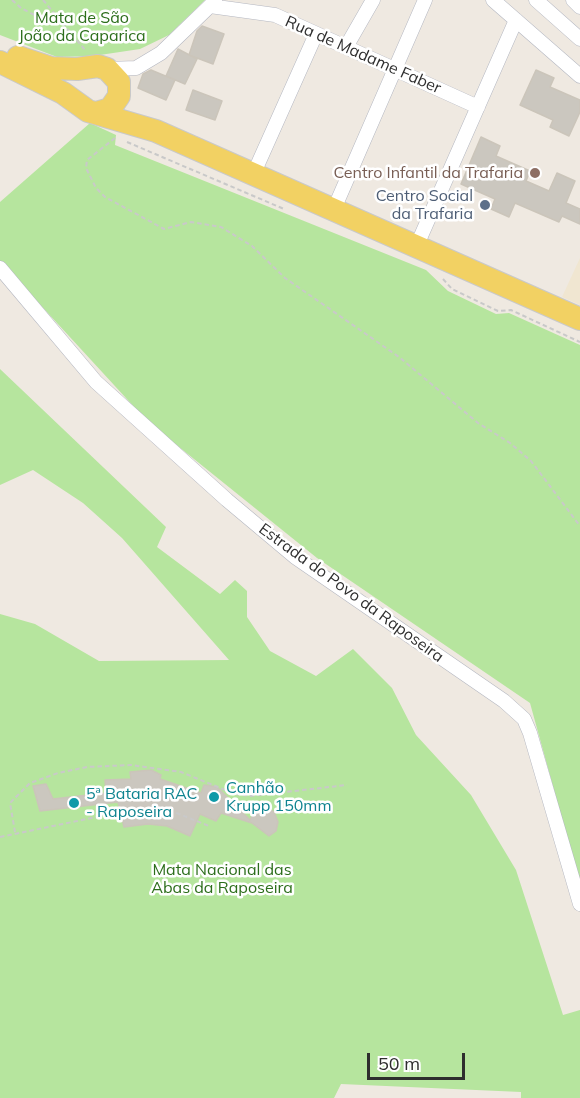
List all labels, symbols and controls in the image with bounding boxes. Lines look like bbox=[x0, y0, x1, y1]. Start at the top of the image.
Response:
park label: Mata de São João da Caparica bbox=[18, 8, 146, 46]
street label: Rua de Madame Faber bbox=[282, 12, 444, 98]
place label: Centro Infantil da Trafaria bbox=[333, 163, 523, 183]
marker: Centro Infantil da Trafaria bbox=[528, 166, 542, 180]
place label: Centro Social da Trafaria bbox=[376, 186, 473, 224]
marker: Centro Social da Trafaria bbox=[478, 198, 492, 212]
street label: Estrada do Povo da Raposeira bbox=[255, 520, 447, 666]
place label: Canhão Krupp 150mm bbox=[226, 778, 331, 816]
place label: 5ª Bataria RAC - Raposeira bbox=[86, 784, 197, 822]
marker: Canhão Krupp 150mm bbox=[207, 790, 221, 804]
marker: 5ª Bataria RAC - Raposeira bbox=[67, 796, 81, 810]
park label: Mata Nacional das Abas da Raposeira bbox=[151, 860, 293, 898]
scale bar bbox=[370, 1041, 468, 1079]
text: 50 m bbox=[378, 1052, 420, 1075]

